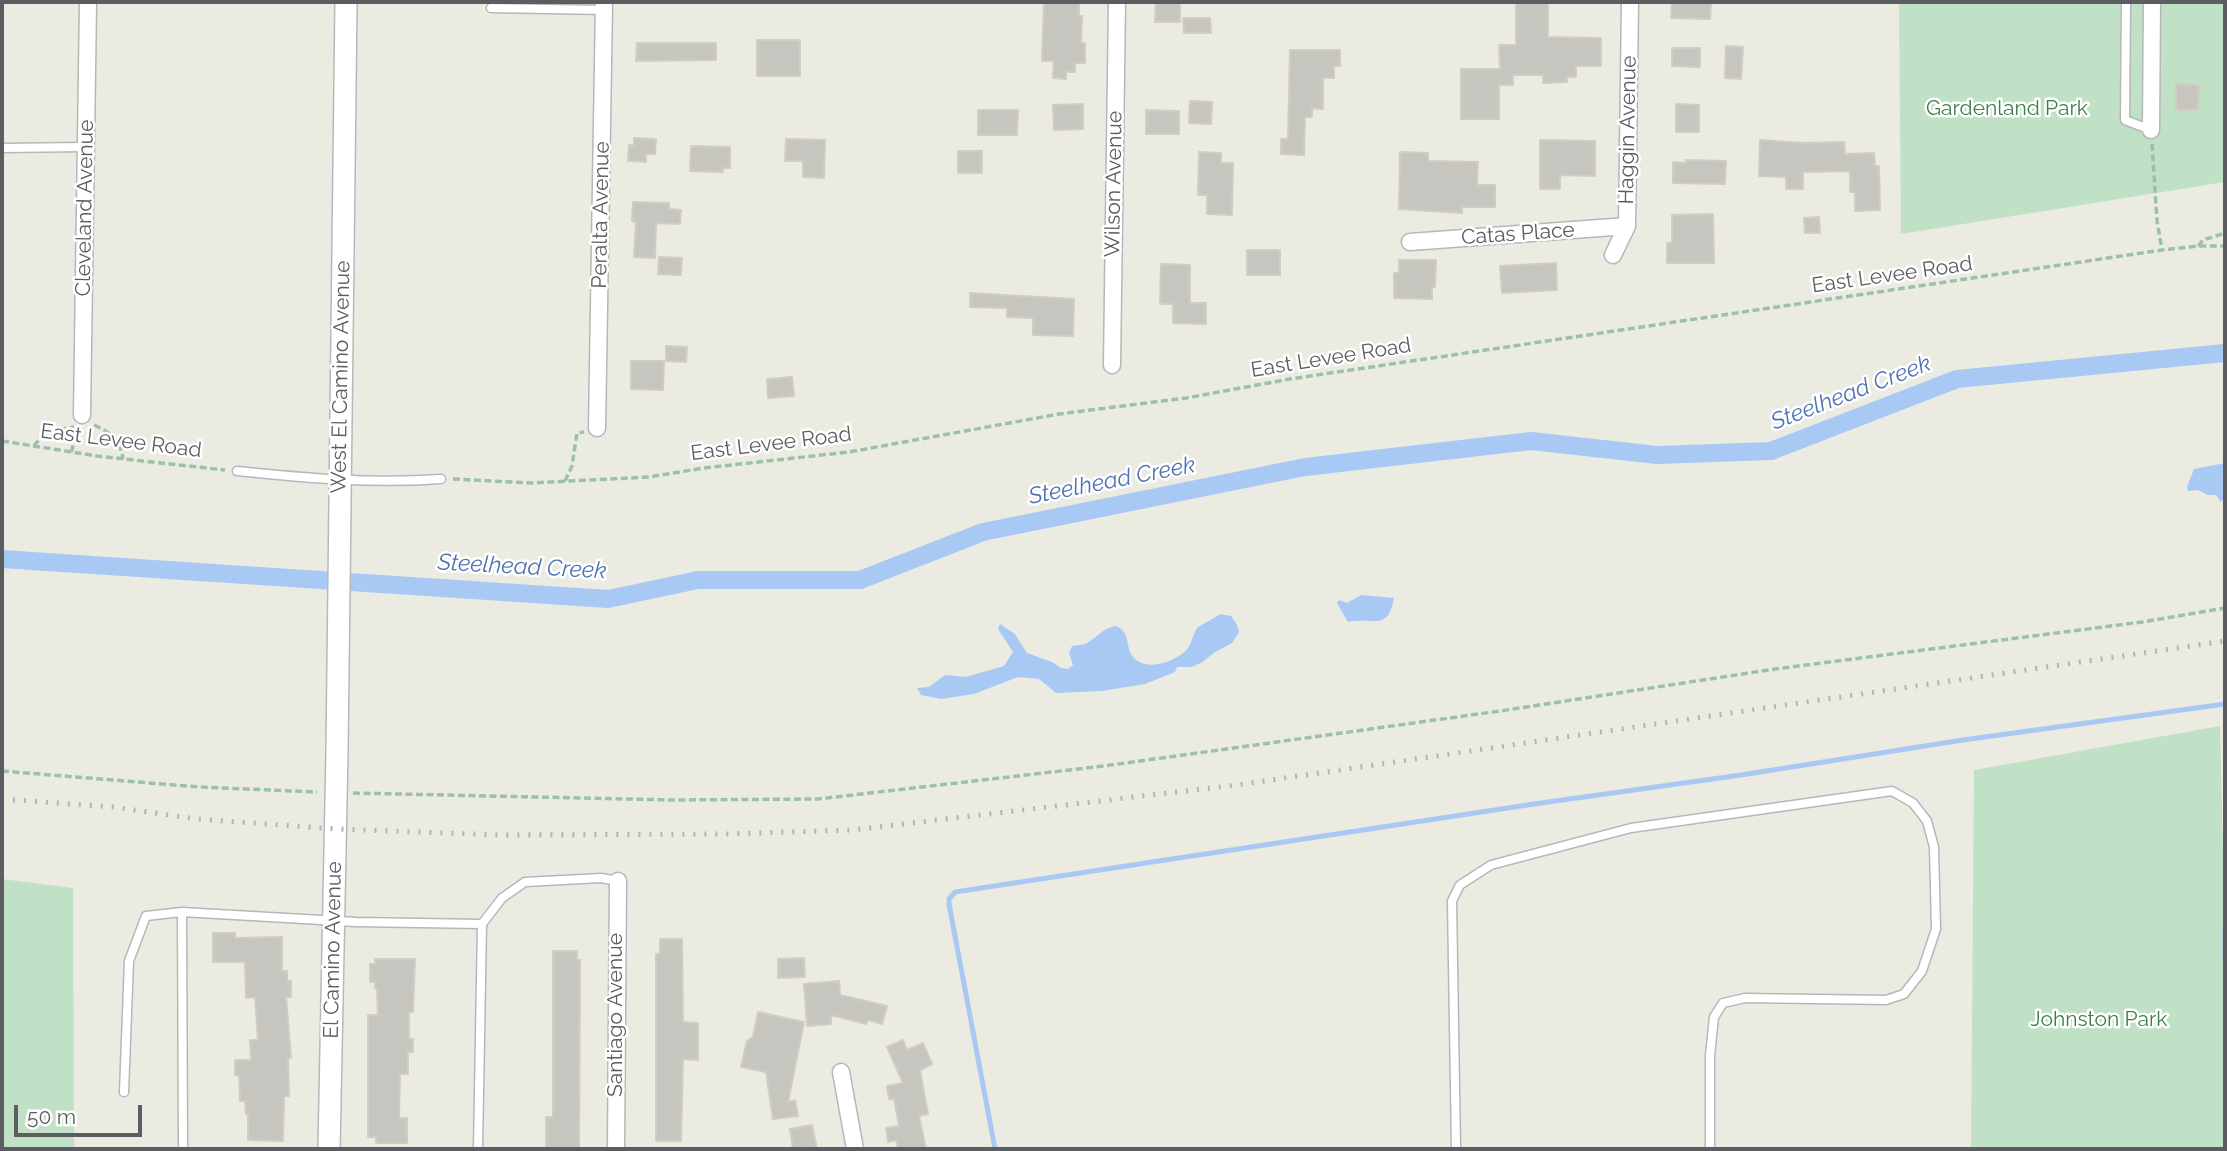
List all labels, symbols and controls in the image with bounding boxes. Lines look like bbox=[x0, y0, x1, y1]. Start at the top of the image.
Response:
street label: Haggin Avenue bbox=[1614, 55, 1642, 205]
park label: Gardenland Park bbox=[1926, 96, 2088, 122]
street label: Wilson Avenue bbox=[1100, 111, 1128, 257]
street label: Cleveland Avenue bbox=[71, 119, 99, 297]
street label: Peralta Avenue bbox=[587, 141, 615, 289]
street label: Catas Place bbox=[1460, 217, 1576, 251]
street label: East Levee Road bbox=[1810, 251, 1974, 299]
street label: West El Camino Avenue bbox=[326, 260, 356, 494]
street label: East Levee Road bbox=[1249, 333, 1413, 383]
water label: Steelhead Creek bbox=[1767, 350, 1935, 436]
street label: East Levee Road bbox=[39, 419, 203, 463]
street label: East Levee Road bbox=[689, 422, 853, 466]
water label: Steelhead Creek bbox=[1026, 451, 1198, 511]
water label: Steelhead Creek bbox=[437, 549, 607, 585]
street label: El Camino Avenue bbox=[319, 861, 347, 1039]
street label: Santiago Avenue bbox=[603, 933, 629, 1097]
park label: Johnston Park bbox=[2031, 1007, 2167, 1033]
scale bar bbox=[18, 1092, 145, 1136]
text: 50 m bbox=[27, 1104, 76, 1129]

